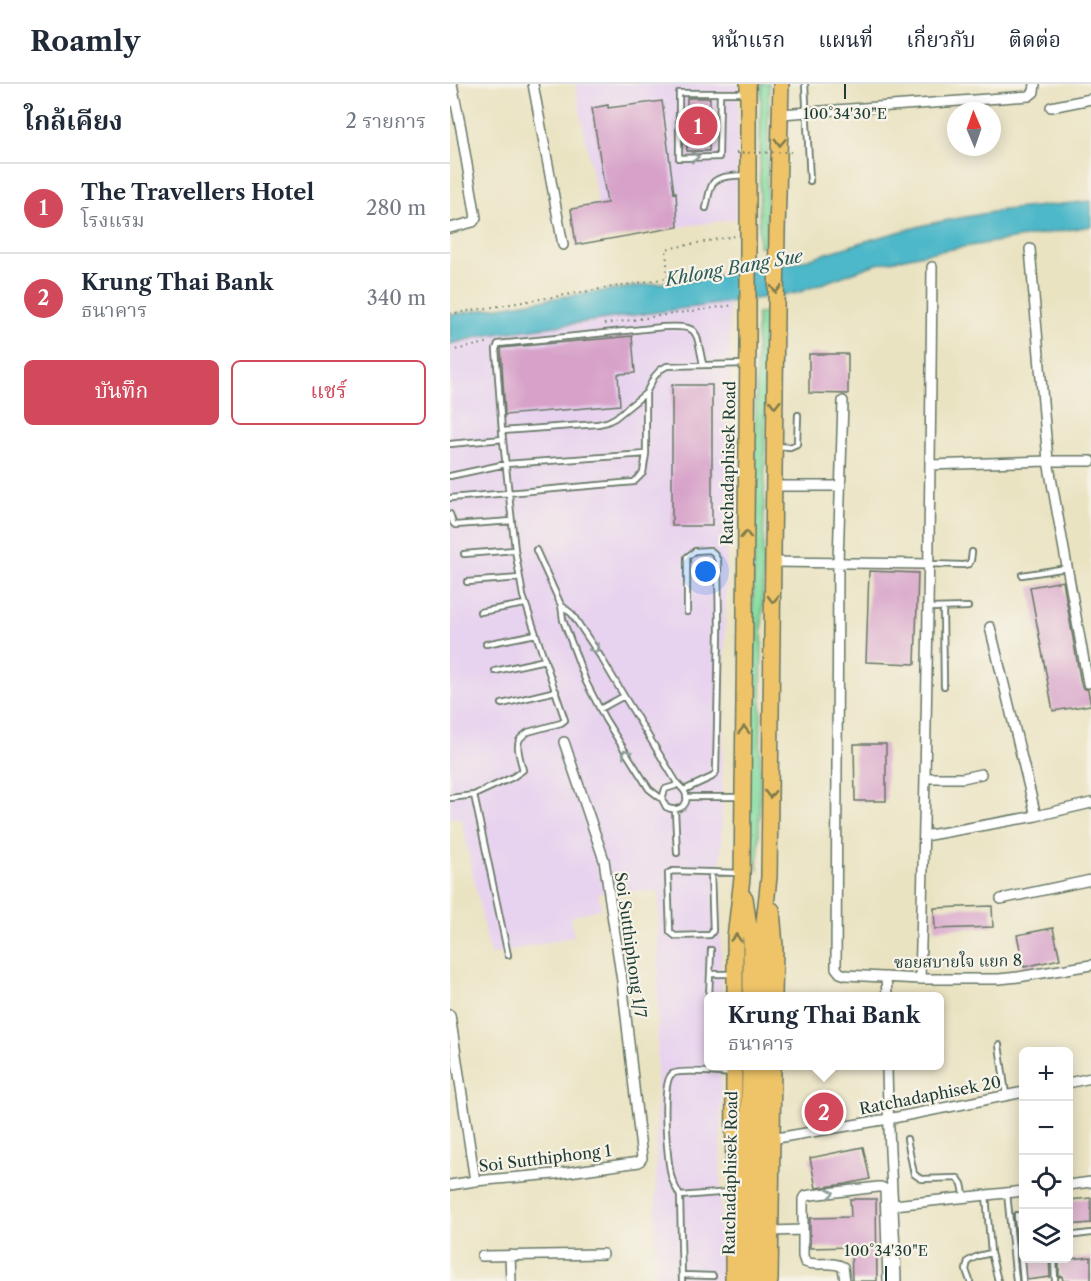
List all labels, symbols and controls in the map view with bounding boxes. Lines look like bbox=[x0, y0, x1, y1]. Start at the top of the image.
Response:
text: Roamly bbox=[30, 24, 140, 58]
text: หน้าแรก bbox=[712, 27, 785, 52]
text: แผนที่ bbox=[818, 27, 873, 52]
text: เกี่ยวกับ bbox=[906, 27, 976, 52]
text: ติดต่อ bbox=[1009, 27, 1061, 52]
north arrow bbox=[947, 102, 1001, 156]
pin: 1 bbox=[678, 104, 718, 148]
text: 100°34'30"E bbox=[803, 104, 887, 123]
text: ใกล้เคียง bbox=[24, 105, 123, 137]
text: 2 รายการ bbox=[345, 109, 426, 133]
one-way arrow bbox=[774, 138, 786, 147]
one-way arrow bbox=[690, 151, 699, 164]
text: The Travellers Hotel bbox=[81, 179, 314, 206]
text: 1 bbox=[39, 196, 48, 220]
text: 280 m bbox=[366, 196, 426, 220]
text: โรงแรม bbox=[81, 208, 145, 232]
water label: Khlong Bang Sue bbox=[662, 245, 806, 291]
text: Krung Thai Bank bbox=[81, 269, 273, 296]
one-way arrow bbox=[770, 284, 783, 293]
text: 2 bbox=[38, 286, 49, 310]
text: 340 m bbox=[367, 286, 426, 310]
text: ธนาคาร bbox=[81, 298, 147, 322]
button: บันทึก bbox=[24, 360, 219, 425]
button: แชร์ bbox=[231, 360, 426, 425]
street label: Ratchadaphisek Road bbox=[717, 380, 739, 545]
one-way arrow bbox=[769, 400, 781, 409]
one-way arrow bbox=[740, 531, 752, 540]
your location bbox=[691, 557, 720, 586]
one-way arrow bbox=[766, 595, 779, 604]
one-way arrow bbox=[588, 642, 599, 653]
one-way arrow bbox=[738, 726, 750, 735]
one-way arrow bbox=[623, 749, 634, 760]
one-way arrow bbox=[764, 790, 776, 799]
street label: Soi Sutthiphong 1/7 bbox=[611, 871, 651, 1019]
one-way arrow bbox=[729, 934, 742, 943]
street label: ซอยสบายใจ แยก 8 bbox=[894, 950, 1022, 972]
popup bbox=[704, 992, 944, 1070]
text: Krung Thai Bank bbox=[728, 1002, 920, 1029]
text: ธนาคาร bbox=[728, 1031, 794, 1055]
map controls bbox=[1019, 1047, 1073, 1263]
button: + bbox=[1019, 1047, 1073, 1101]
street label: Ratchadaphisek 20 bbox=[857, 1071, 1003, 1119]
street label: Ratchadaphisek Road bbox=[719, 1090, 741, 1255]
pin: 2 bbox=[804, 1090, 844, 1134]
button: − bbox=[1019, 1101, 1073, 1155]
street label: Soi Sutthiphong 1 bbox=[478, 1140, 613, 1176]
button: locate bbox=[1019, 1155, 1073, 1209]
one-way arrow bbox=[825, 1187, 834, 1199]
button: layers bbox=[1019, 1209, 1073, 1263]
text: 100°34'30"E bbox=[844, 1241, 928, 1260]

